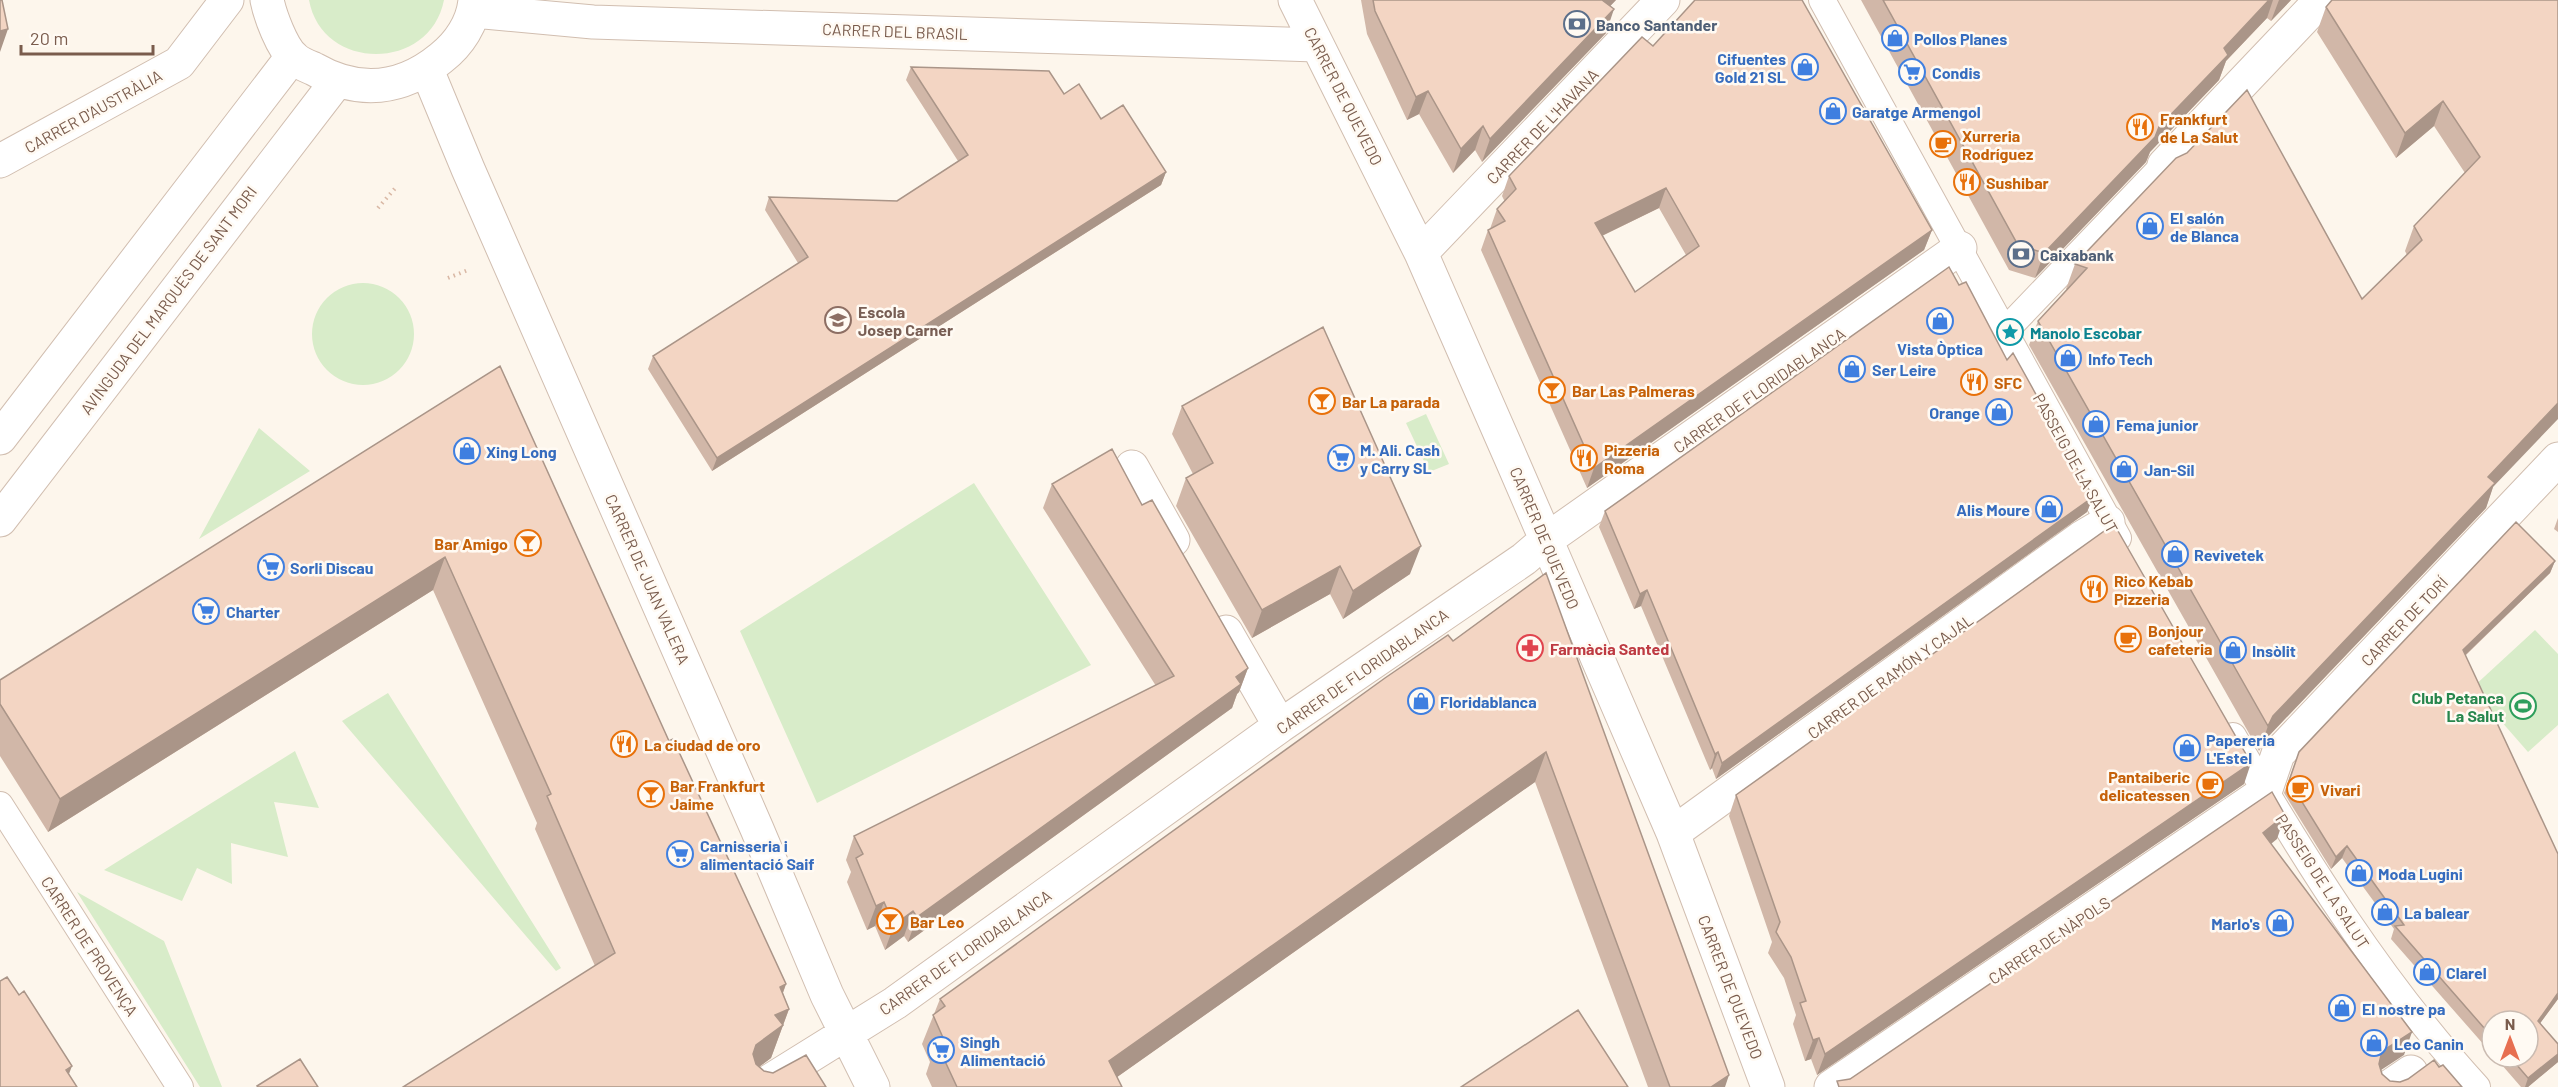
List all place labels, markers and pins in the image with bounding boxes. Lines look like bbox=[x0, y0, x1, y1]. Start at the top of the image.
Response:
bank icon: Banco Santander bbox=[1562, 9, 1592, 39]
place label: Banco Santander bbox=[1596, 15, 1717, 34]
shop icon: Pollos Planes bbox=[1880, 23, 1910, 53]
place label: Pollos Planes bbox=[1914, 29, 2007, 48]
place label: Cifuentes Gold 21 SL bbox=[1715, 49, 1786, 86]
shop icon: Cifuentes Gold 21 SL bbox=[1790, 52, 1820, 82]
supermarket icon: Condis bbox=[1897, 57, 1927, 87]
place label: Condis bbox=[1932, 63, 1981, 82]
shop icon: Garatge Armengol bbox=[1818, 96, 1848, 126]
place label: Garatge Armengol bbox=[1852, 102, 1981, 121]
place label: Frankfurt de La Salut bbox=[2160, 109, 2238, 146]
restaurant icon: Frankfurt de La Salut bbox=[2125, 112, 2155, 142]
place label: Xurreria Rodríguez bbox=[1962, 126, 2033, 163]
cafe icon: Xurreria Rodríguez bbox=[1928, 129, 1958, 159]
restaurant icon: Sushibar bbox=[1952, 167, 1982, 197]
place label: Sushibar bbox=[1986, 173, 2049, 192]
place label: El salón de Blanca bbox=[2170, 208, 2239, 245]
shop icon: El salón de Blanca bbox=[2135, 211, 2165, 241]
bank icon: Caixabank bbox=[2006, 239, 2036, 269]
place label: Caixabank bbox=[2040, 245, 2114, 264]
place label: Escola Josep Carner bbox=[858, 302, 953, 339]
school or university icon: Escola Josep Carner bbox=[823, 305, 853, 335]
shop icon: Vista Òptica bbox=[1925, 306, 1955, 336]
place icon: Manolo Escobar bbox=[1995, 317, 2025, 347]
place label: Manolo Escobar bbox=[2030, 323, 2142, 342]
place label: Vista Òptica bbox=[1897, 339, 1983, 358]
shop icon: Info Tech bbox=[2053, 343, 2083, 373]
place label: Info Tech bbox=[2088, 349, 2153, 368]
shop icon: Ser Leire bbox=[1837, 354, 1867, 384]
place label: Ser Leire bbox=[1872, 360, 1936, 379]
restaurant icon: SFC bbox=[1959, 367, 1989, 397]
place label: SFC bbox=[1994, 373, 2022, 392]
bar icon: Bar Las Palmeras bbox=[1537, 375, 1567, 405]
place label: Bar Las Palmeras bbox=[1572, 381, 1695, 400]
bar icon: Bar La parada bbox=[1307, 386, 1337, 416]
place label: Bar La parada bbox=[1342, 392, 1440, 411]
shop icon: Orange bbox=[1984, 397, 2014, 427]
place label: Orange bbox=[1929, 403, 1980, 422]
shop icon: Fema junior bbox=[2081, 409, 2111, 439]
place label: Fema junior bbox=[2116, 415, 2198, 434]
shop icon: Xing Long bbox=[452, 436, 482, 466]
place label: M. Ali. Cash y Carry SL bbox=[1360, 440, 1440, 477]
place label: Pizzeria Roma bbox=[1604, 440, 1660, 477]
place label: Xing Long bbox=[486, 442, 557, 461]
supermarket icon: M. Ali. Cash y Carry SL bbox=[1326, 443, 1356, 473]
restaurant icon: Pizzeria Roma bbox=[1569, 443, 1599, 473]
shop icon: Jan-Sil bbox=[2109, 454, 2139, 484]
place label: Jan-Sil bbox=[2144, 460, 2195, 479]
shop icon: Alis Moure bbox=[2034, 494, 2064, 524]
place label: Alis Moure bbox=[1956, 500, 2030, 519]
bar icon: Bar Amigo bbox=[513, 528, 543, 558]
place label: Bar Amigo bbox=[434, 534, 508, 553]
shop icon: Revivetek bbox=[2160, 539, 2190, 569]
place label: Revivetek bbox=[2194, 545, 2264, 564]
supermarket icon: Sorli Discau bbox=[256, 552, 286, 582]
place label: Sorli Discau bbox=[290, 558, 374, 577]
place label: Rico Kebab Pizzeria bbox=[2114, 571, 2193, 608]
restaurant icon: Rico Kebab Pizzeria bbox=[2079, 574, 2109, 604]
supermarket icon: Charter bbox=[191, 596, 221, 626]
place label: Charter bbox=[226, 602, 280, 621]
place label: Bonjour cafeteria bbox=[2148, 621, 2212, 658]
cafe icon: Bonjour cafeteria bbox=[2113, 624, 2143, 654]
pharmacy icon: Farmàcia Santed bbox=[1515, 633, 1545, 663]
shop icon: Insòlit bbox=[2218, 635, 2248, 665]
place label: Farmàcia Santed bbox=[1550, 639, 1669, 658]
place label: Insòlit bbox=[2252, 641, 2296, 660]
shop icon: Floridablanca bbox=[1406, 686, 1436, 716]
place label: Club Petanca La Salut bbox=[2411, 688, 2504, 725]
sports icon: Club Petanca La Salut bbox=[2508, 691, 2538, 721]
place label: Floridablanca bbox=[1440, 692, 1537, 711]
restaurant icon: La ciudad de oro bbox=[609, 729, 639, 759]
place label: Papereria L'Estel bbox=[2206, 730, 2275, 767]
shop icon: Papereria L'Estel bbox=[2172, 733, 2202, 763]
place label: La ciudad de oro bbox=[644, 735, 761, 754]
place label: Pantaiberic delicatessen bbox=[2099, 767, 2190, 804]
cafe icon: Pantaiberic delicatessen bbox=[2195, 770, 2225, 800]
cafe icon: Vivari bbox=[2285, 774, 2315, 804]
place label: Bar Frankfurt Jaime bbox=[670, 776, 765, 813]
bar icon: Bar Frankfurt Jaime bbox=[636, 779, 666, 809]
place label: Vivari bbox=[2320, 780, 2361, 799]
place label: Carnisseria i alimentació Saif bbox=[700, 836, 815, 873]
supermarket icon: Carnisseria i alimentació Saif bbox=[665, 839, 695, 869]
shop icon: Moda Lugini bbox=[2344, 858, 2374, 888]
place label: Moda Lugini bbox=[2378, 864, 2463, 883]
shop icon: La balear bbox=[2370, 897, 2400, 927]
place label: La balear bbox=[2404, 903, 2469, 922]
bar icon: Bar Leo bbox=[875, 906, 905, 936]
shop icon: Marlo's bbox=[2265, 908, 2295, 938]
place label: Bar Leo bbox=[910, 912, 965, 931]
place label: Marlo's bbox=[2211, 914, 2260, 933]
shop icon: Clarel bbox=[2412, 957, 2442, 987]
place label: Clarel bbox=[2446, 963, 2487, 982]
shop icon: El nostre pa bbox=[2327, 993, 2357, 1023]
place label: El nostre pa bbox=[2362, 999, 2446, 1018]
shop icon: Leo Canin bbox=[2359, 1028, 2389, 1058]
place label: Singh Alimentació bbox=[960, 1032, 1046, 1069]
place label: Leo Canin bbox=[2394, 1034, 2464, 1053]
supermarket icon: Singh Alimentació bbox=[926, 1035, 956, 1065]

